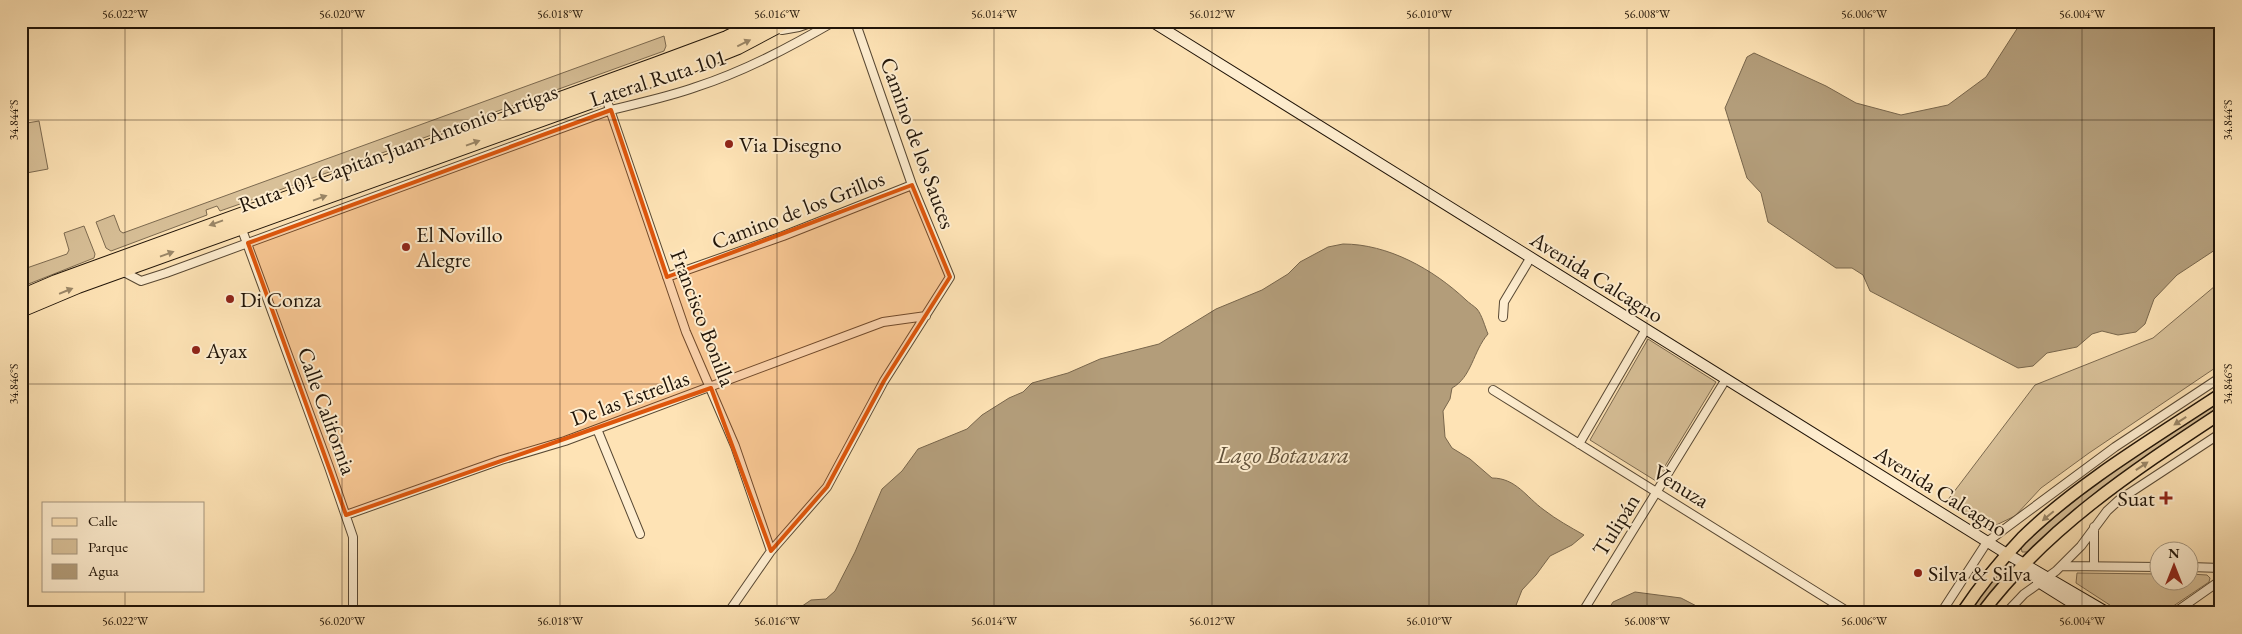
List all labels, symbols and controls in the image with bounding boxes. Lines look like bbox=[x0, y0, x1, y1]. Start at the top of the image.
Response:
text: 56.022°W bbox=[102, 6, 149, 22]
text: 56.020°W bbox=[319, 6, 366, 22]
text: 56.018°W bbox=[537, 6, 584, 22]
text: 56.016°W bbox=[754, 6, 801, 22]
text: 56.014°W bbox=[971, 6, 1018, 22]
text: 56.012°W bbox=[1189, 6, 1236, 22]
text: 56.010°W bbox=[1406, 6, 1453, 22]
text: 56.008°W bbox=[1624, 6, 1671, 22]
text: 56.006°W bbox=[1841, 6, 1888, 22]
text: 56.004°W bbox=[2059, 6, 2106, 22]
one-way arrow bbox=[737, 39, 752, 48]
street label: Lateral Ruta 101 bbox=[586, 42, 730, 114]
street label: Camino de los Sauces bbox=[874, 53, 962, 233]
street label: Ruta 101 Capitán Juan Antonio Artigas bbox=[234, 77, 562, 219]
text: 34.844°S bbox=[6, 99, 22, 140]
text: 34.844°S bbox=[2220, 99, 2236, 140]
place label: Via Disegno bbox=[739, 130, 842, 159]
marker: Via Disegno bbox=[723, 138, 735, 150]
one-way arrow bbox=[466, 139, 481, 147]
street label: Camino de los Grillos bbox=[707, 164, 889, 256]
one-way arrow bbox=[313, 194, 328, 202]
one-way arrow bbox=[208, 219, 223, 227]
place label: El Novillo Alegre bbox=[415, 220, 503, 274]
street label: Avenida Calcagno bbox=[1524, 224, 1669, 330]
marker: El Novillo Alegre bbox=[400, 241, 412, 253]
street label: Francisco Bonilla bbox=[664, 245, 742, 391]
one-way arrow bbox=[160, 250, 175, 257]
place label: Di Conza bbox=[240, 285, 322, 314]
one-way arrow bbox=[59, 286, 73, 294]
marker: Di Conza bbox=[224, 293, 236, 305]
place label: Ayax bbox=[205, 336, 248, 365]
street label: Calle California bbox=[291, 343, 364, 479]
marker: Ayax bbox=[190, 344, 202, 356]
text: 34.846°S bbox=[6, 363, 22, 404]
street label: De las Estrellas bbox=[567, 363, 693, 433]
text: 34.846°S bbox=[2220, 363, 2236, 404]
one-way arrow bbox=[2173, 416, 2187, 426]
street label: Avenida Calcagno bbox=[1868, 438, 2013, 544]
water label: Lago Botavara bbox=[1216, 439, 1349, 470]
street label: Venuza bbox=[1647, 457, 1715, 515]
one-way arrow bbox=[2135, 461, 2148, 470]
place label: Suat bbox=[2117, 484, 2155, 513]
street label: Tulipán bbox=[1586, 488, 1647, 562]
marker: Suat bbox=[2159, 491, 2173, 505]
legend bbox=[42, 502, 205, 592]
one-way arrow bbox=[2043, 510, 2055, 522]
text: Calle bbox=[88, 511, 118, 530]
text: Parque bbox=[88, 537, 128, 556]
north arrow bbox=[2150, 542, 2200, 592]
text: N bbox=[2168, 544, 2180, 562]
place label: Silva & Silva bbox=[1928, 559, 2032, 588]
text: Agua bbox=[87, 561, 119, 580]
marker: Silva & Silva bbox=[1912, 567, 1924, 579]
text: 56.022°W bbox=[102, 613, 149, 629]
text: 56.020°W bbox=[319, 613, 366, 629]
text: 56.018°W bbox=[537, 613, 584, 629]
text: 56.016°W bbox=[754, 613, 801, 629]
text: 56.014°W bbox=[971, 613, 1018, 629]
text: 56.012°W bbox=[1189, 613, 1236, 629]
text: 56.010°W bbox=[1406, 613, 1453, 629]
text: 56.008°W bbox=[1624, 613, 1671, 629]
text: 56.006°W bbox=[1841, 613, 1888, 629]
text: 56.004°W bbox=[2059, 613, 2106, 629]

